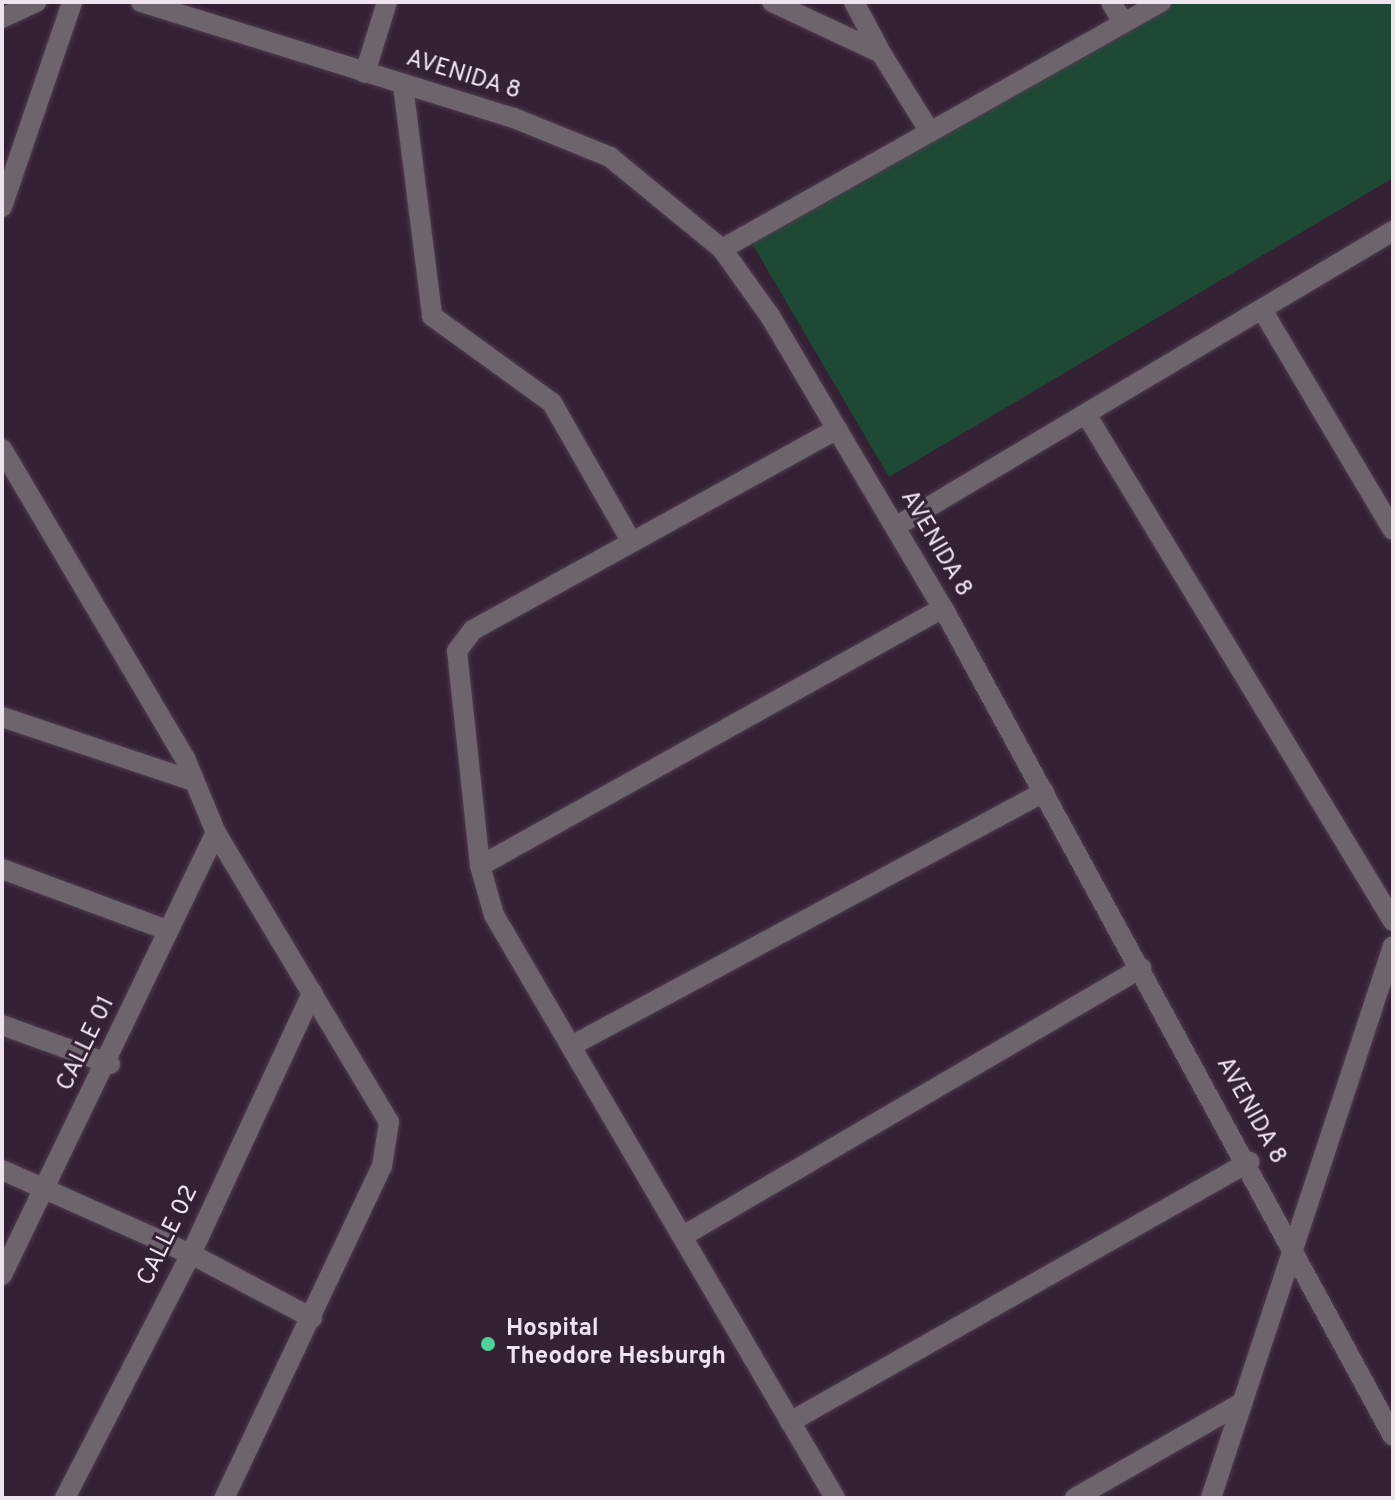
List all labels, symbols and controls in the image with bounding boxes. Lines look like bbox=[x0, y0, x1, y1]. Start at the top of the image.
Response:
street label: AVENIDA 8 bbox=[402, 45, 524, 107]
street label: AVENIDA 8 bbox=[893, 485, 977, 603]
street label: CALLE 01 bbox=[52, 992, 122, 1096]
street label: AVENIDA 8 bbox=[1209, 1052, 1291, 1170]
street label: CALLE 02 bbox=[132, 1181, 206, 1291]
place label: Hospital Theodore Hesburgh bbox=[506, 1316, 726, 1372]
marker: Hospital Theodore Hesburgh bbox=[477, 1333, 499, 1355]

